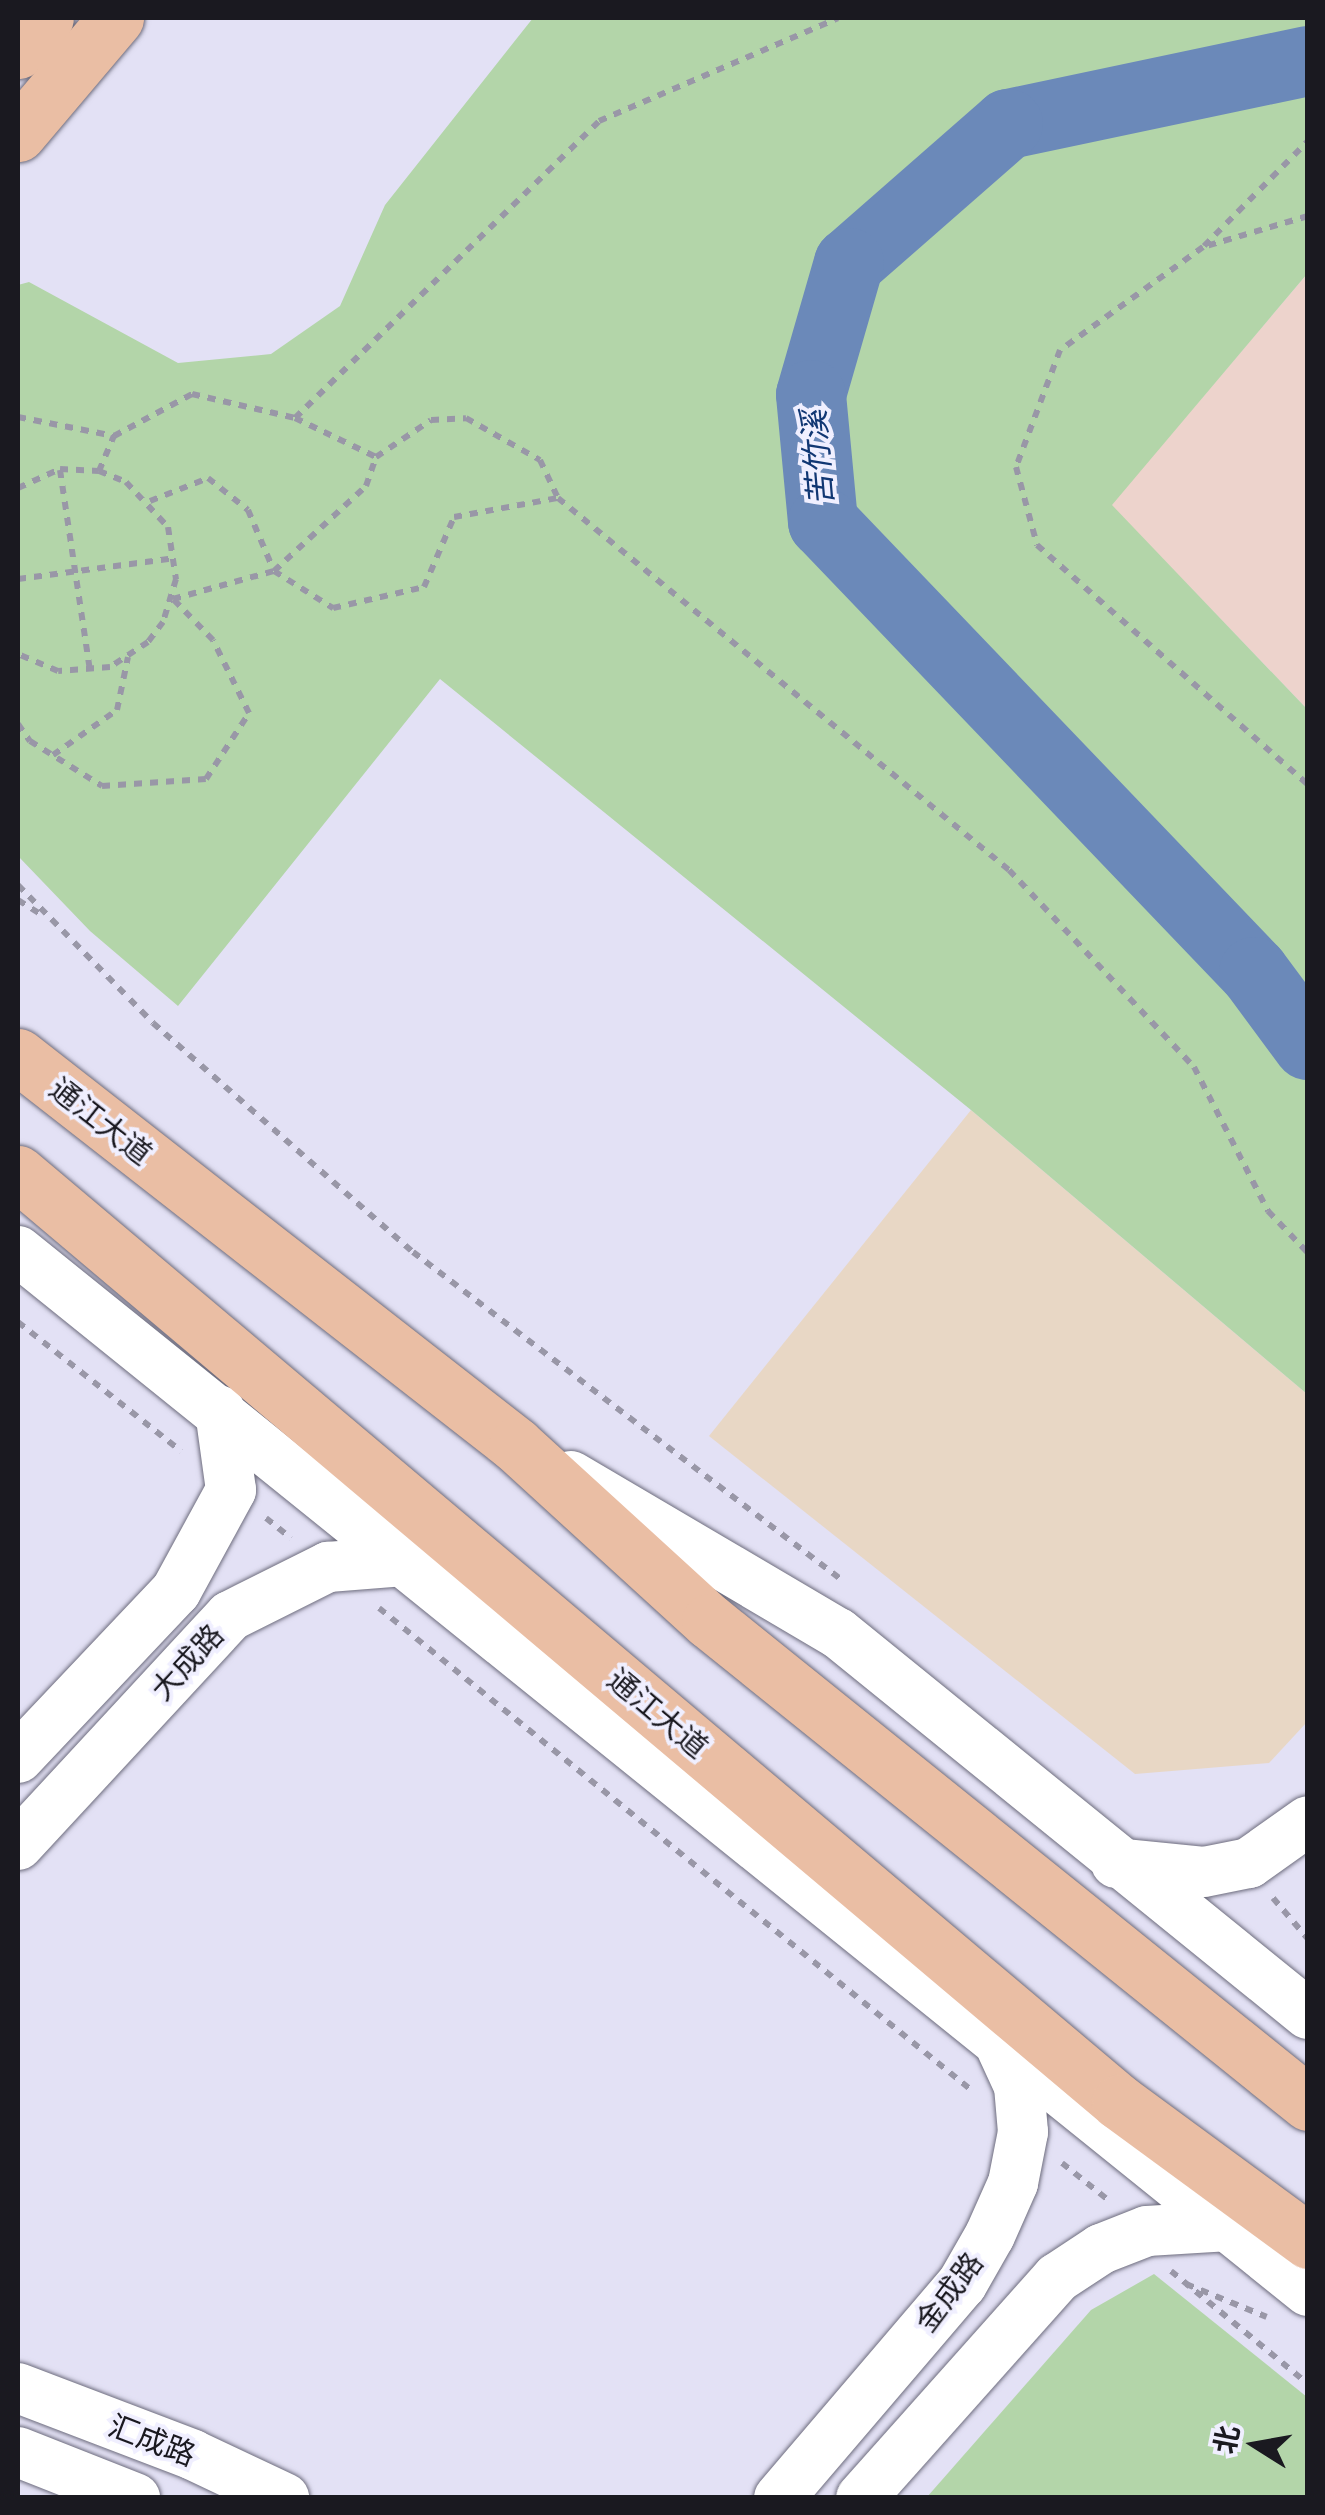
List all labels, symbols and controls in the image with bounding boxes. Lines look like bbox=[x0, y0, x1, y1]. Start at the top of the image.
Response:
water label: 苦竹溪 bbox=[794, 409, 840, 507]
street label: 通江大道 bbox=[43, 1070, 159, 1172]
street label: 大成路 bbox=[143, 1617, 231, 1707]
street label: 通江大道 bbox=[600, 1661, 716, 1765]
street label: 金成路 bbox=[908, 2245, 990, 2339]
north arrow bbox=[1205, 2395, 1305, 2495]
street label: 汇成路 bbox=[104, 2407, 200, 2473]
text: 北 bbox=[1204, 2422, 1247, 2457]

